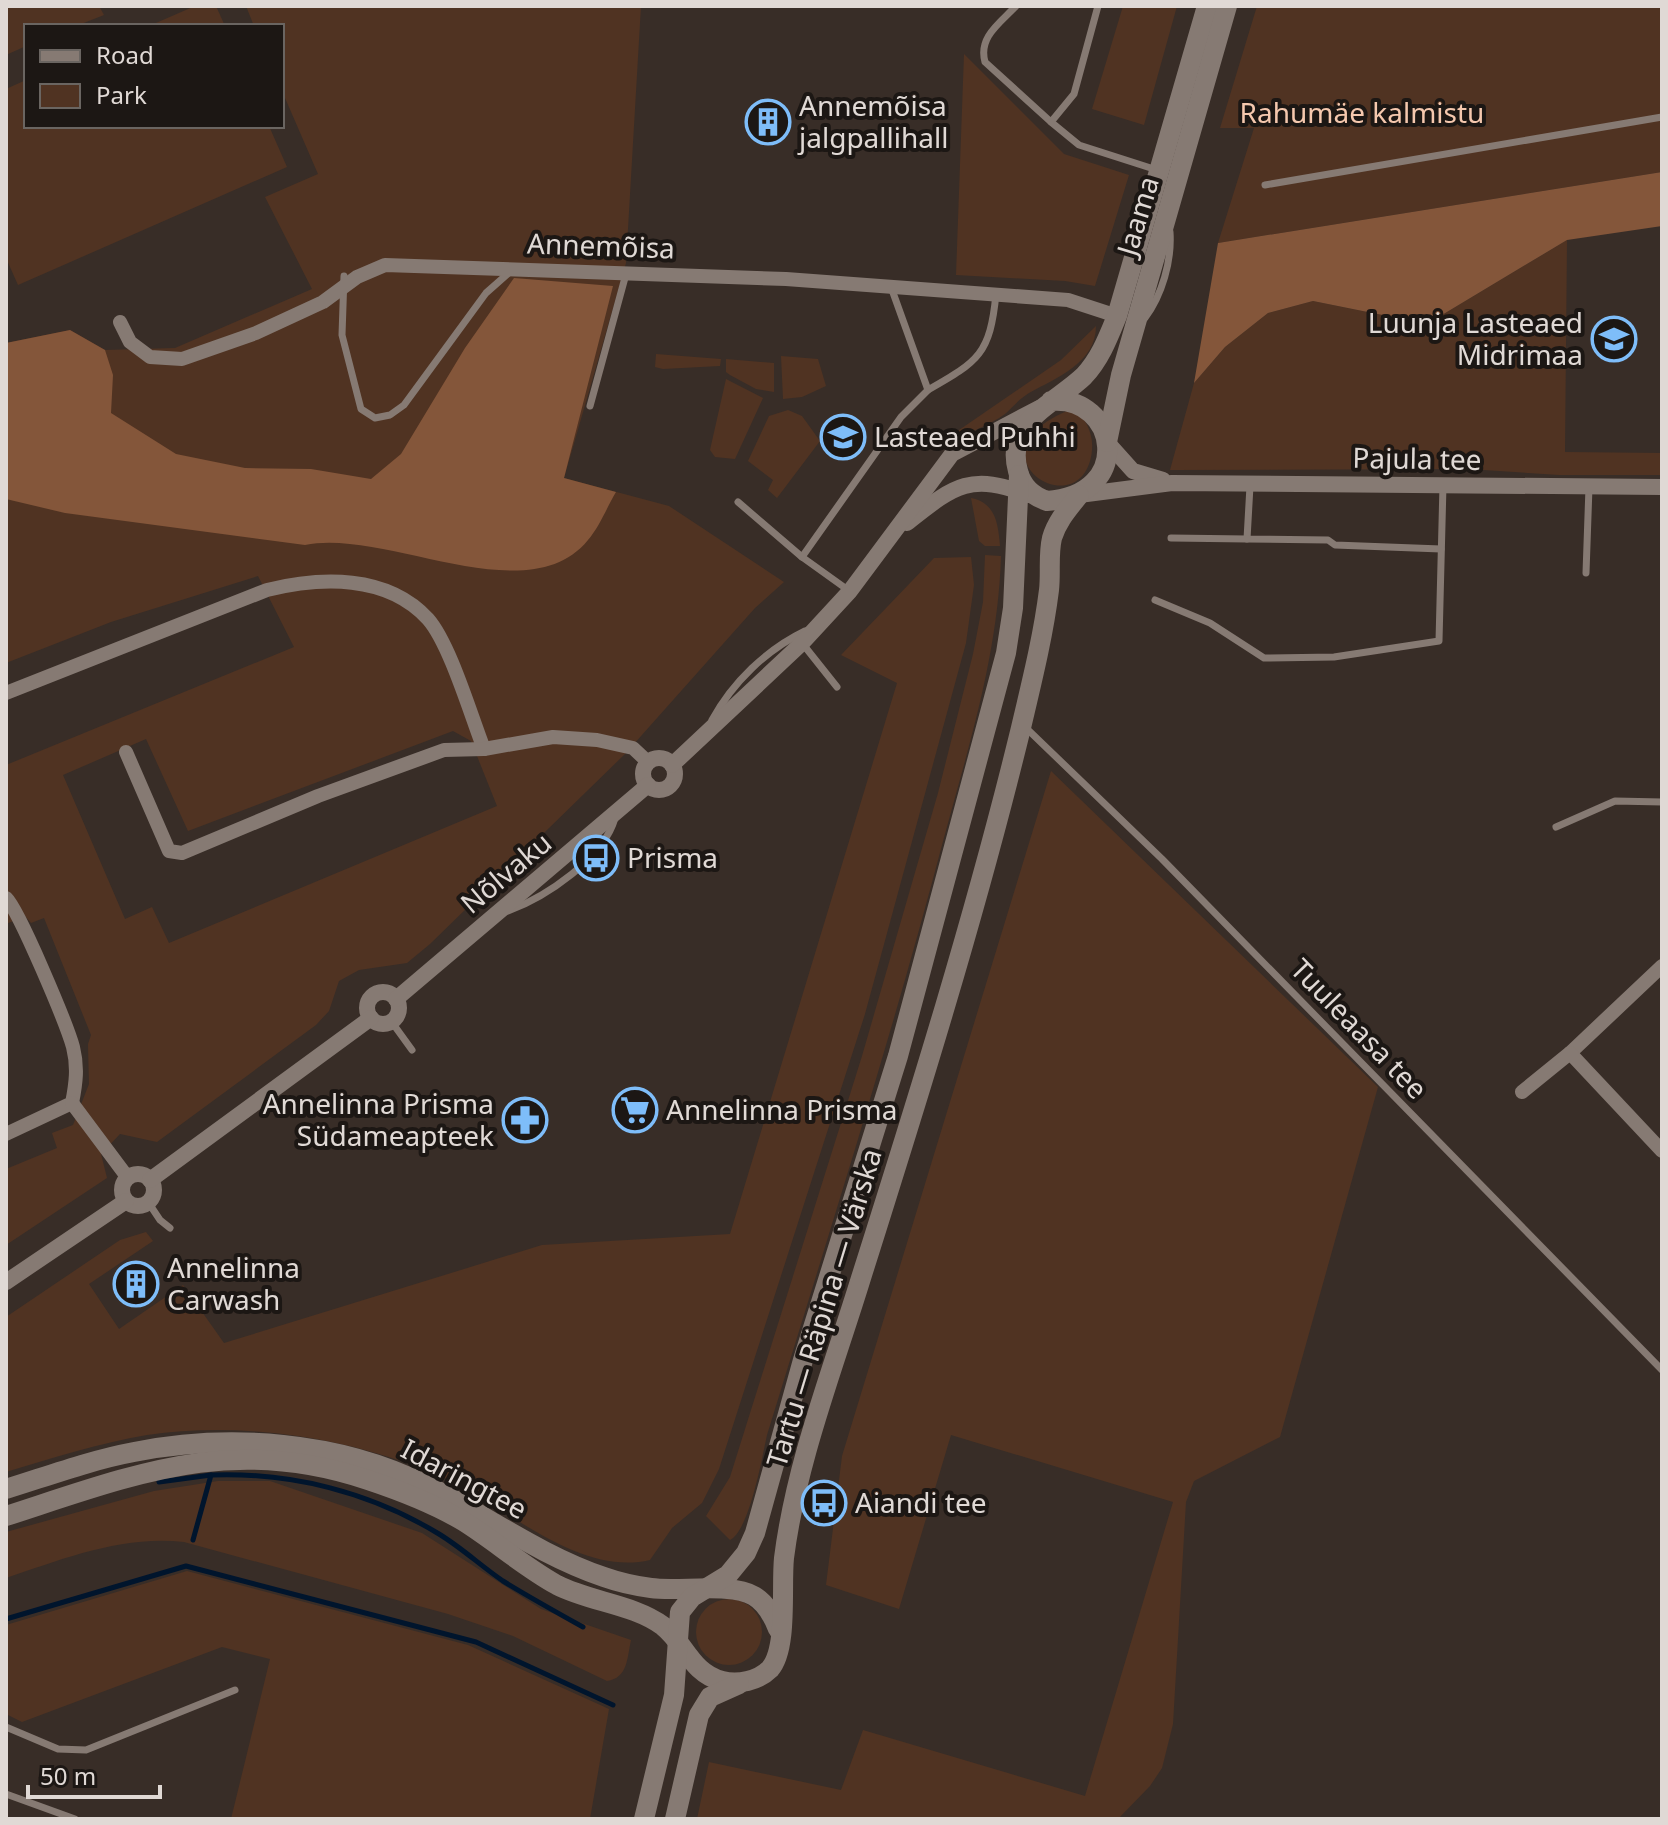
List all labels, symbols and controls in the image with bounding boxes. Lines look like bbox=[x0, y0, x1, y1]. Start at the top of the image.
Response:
legend bbox=[24, 24, 284, 128]
text: Road bbox=[96, 38, 154, 71]
text: Park bbox=[96, 78, 147, 111]
place label: Annemõisa jalgpallihall bbox=[797, 86, 948, 156]
park label: Rahumäe kalmistu bbox=[1240, 93, 1484, 131]
building icon: Annemõisa jalgpallihall bbox=[744, 98, 792, 146]
street label: Jaama bbox=[1106, 171, 1167, 263]
street label: Annemõisa bbox=[527, 223, 676, 267]
place label: Luunja Lasteaed Midrimaa bbox=[1368, 303, 1583, 373]
school or university icon: Luunja Lasteaed Midrimaa bbox=[1590, 315, 1638, 363]
school or university icon: Lasteaed Puhhi bbox=[819, 413, 867, 461]
place label: Lasteaed Puhhi bbox=[874, 417, 1076, 455]
street label: Pajula tee bbox=[1352, 438, 1482, 478]
street label: Nõlvaku bbox=[452, 823, 559, 921]
bus stop icon: Prisma bbox=[572, 834, 620, 882]
place label: Prisma bbox=[627, 838, 718, 876]
street label: Tuuleaasa tee bbox=[1283, 950, 1436, 1107]
place label: Annelinna Prisma Südameapteek bbox=[263, 1084, 494, 1154]
supermarket icon: Annelinna Prisma bbox=[611, 1086, 659, 1134]
place label: Annelinna Prisma bbox=[666, 1090, 897, 1128]
pharmacy icon: Annelinna Prisma Südameapteek bbox=[501, 1096, 549, 1144]
street label: Tartu — Räpina — Värska bbox=[756, 1144, 890, 1472]
place label: Annelinna Carwash bbox=[167, 1248, 300, 1318]
building icon: Annelinna Carwash bbox=[112, 1260, 160, 1308]
street label: Idaringtee bbox=[395, 1429, 534, 1527]
bus stop icon: Aiandi tee bbox=[800, 1479, 848, 1527]
place label: Aiandi tee bbox=[855, 1483, 987, 1521]
scale bar bbox=[28, 1749, 160, 1799]
text: 50 m bbox=[40, 1759, 96, 1792]

